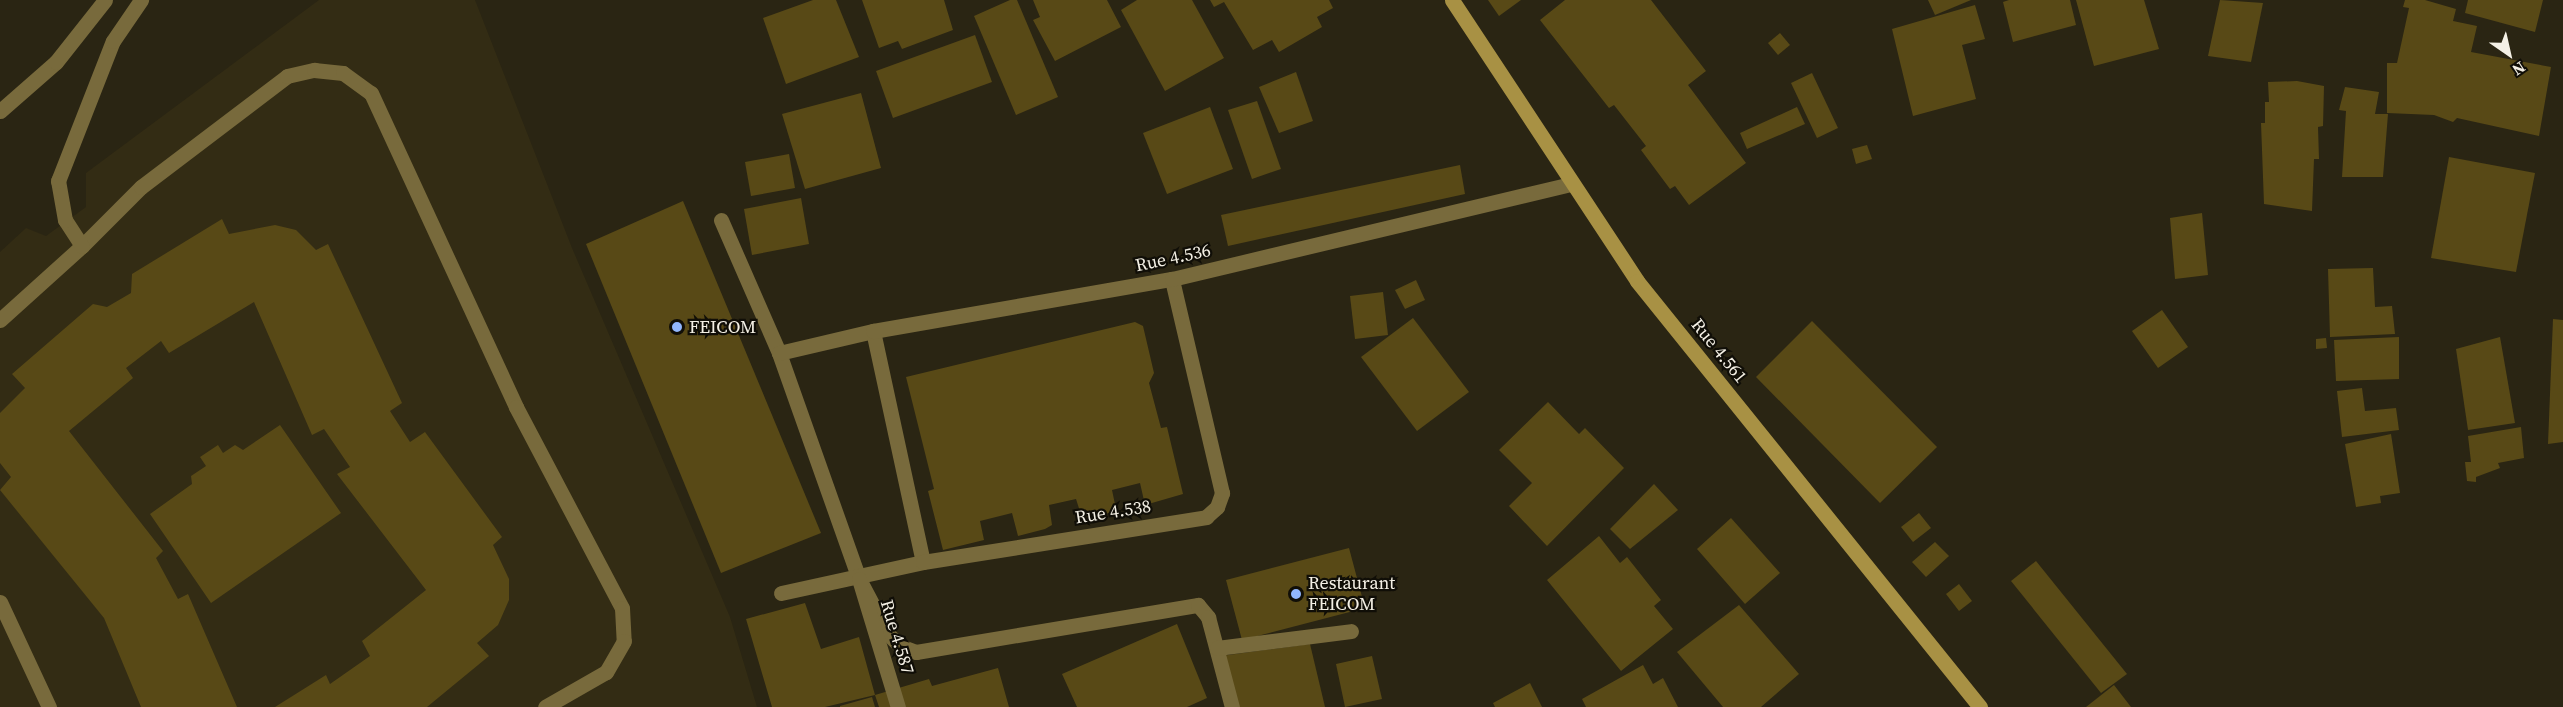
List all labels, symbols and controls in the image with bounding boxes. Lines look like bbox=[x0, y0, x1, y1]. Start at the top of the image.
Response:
north arrow bbox=[2479, 24, 2539, 84]
text: N bbox=[2508, 57, 2530, 81]
street label: Rue 4.536 bbox=[1133, 239, 1213, 277]
street label: Rue 4.561 bbox=[1687, 314, 1751, 388]
place label: FEICOM bbox=[689, 316, 756, 338]
marker: FEICOM bbox=[670, 320, 684, 334]
street label: Rue 4.538 bbox=[1073, 495, 1153, 529]
place label: Restaurant FEICOM bbox=[1308, 573, 1395, 616]
marker: Restaurant FEICOM bbox=[1289, 587, 1303, 601]
street label: Rue 4.587 bbox=[875, 597, 919, 677]

